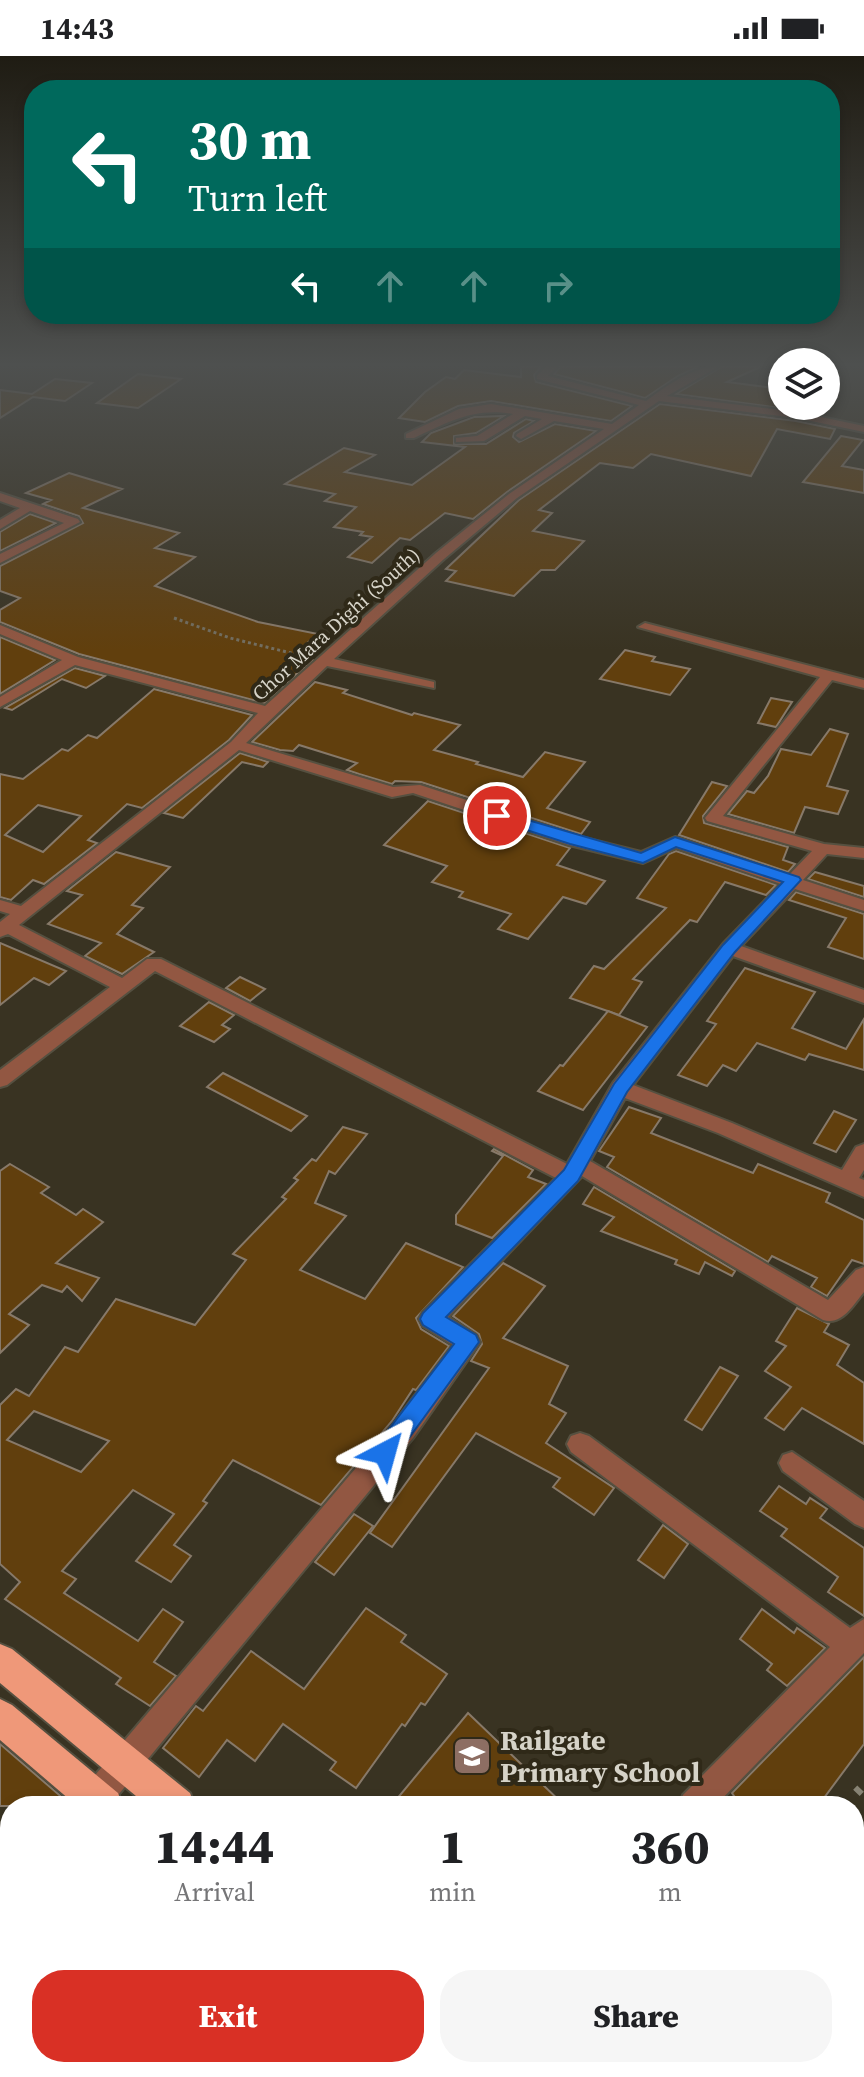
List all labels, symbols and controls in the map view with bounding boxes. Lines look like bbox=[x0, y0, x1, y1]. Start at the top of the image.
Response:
text: 14:43 bbox=[40, 8, 114, 49]
text: 30 m bbox=[188, 101, 311, 178]
icon: left bbox=[56, 112, 160, 216]
text: Turn left bbox=[188, 174, 327, 223]
icon: left bbox=[284, 264, 328, 308]
icon: ahead bbox=[368, 264, 412, 308]
icon: ahead bbox=[452, 264, 496, 308]
icon: right bbox=[536, 264, 580, 308]
map controls bbox=[768, 348, 840, 420]
button: layers bbox=[768, 348, 840, 420]
street label: Chor Mara Dighi (South) bbox=[246, 541, 426, 707]
pin bbox=[463, 782, 531, 850]
icon: arrive bbox=[475, 794, 519, 838]
position arrow bbox=[343, 1411, 427, 1495]
place label: Railgate Primary School bbox=[500, 1721, 700, 1791]
school or university icon: Railgate Primary School bbox=[451, 1735, 493, 1777]
text: 14:44 bbox=[154, 1813, 275, 1879]
text: 1 bbox=[439, 1813, 466, 1879]
text: 360 bbox=[630, 1813, 710, 1879]
text: Arrival bbox=[174, 1874, 255, 1910]
text: min bbox=[429, 1874, 476, 1910]
text: m bbox=[658, 1874, 682, 1910]
button: Exit bbox=[32, 1970, 424, 2062]
button: Share bbox=[440, 1970, 832, 2062]

